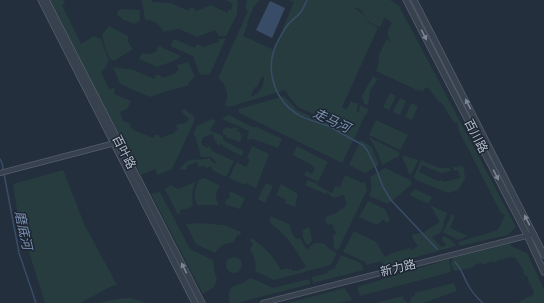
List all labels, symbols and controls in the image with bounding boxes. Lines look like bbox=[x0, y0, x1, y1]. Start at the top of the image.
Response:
one-way arrow bbox=[421, 29, 427, 40]
one-way arrow bbox=[464, 98, 471, 110]
water label: 走马河 bbox=[311, 105, 355, 137]
street label: 百川路 bbox=[462, 117, 490, 155]
street label: 百叶路 bbox=[110, 133, 138, 171]
one-way arrow bbox=[493, 169, 499, 181]
water label: 磨底河 bbox=[12, 209, 36, 254]
one-way arrow bbox=[523, 214, 530, 226]
street label: 新力路 bbox=[379, 257, 417, 279]
one-way arrow bbox=[181, 263, 187, 274]

